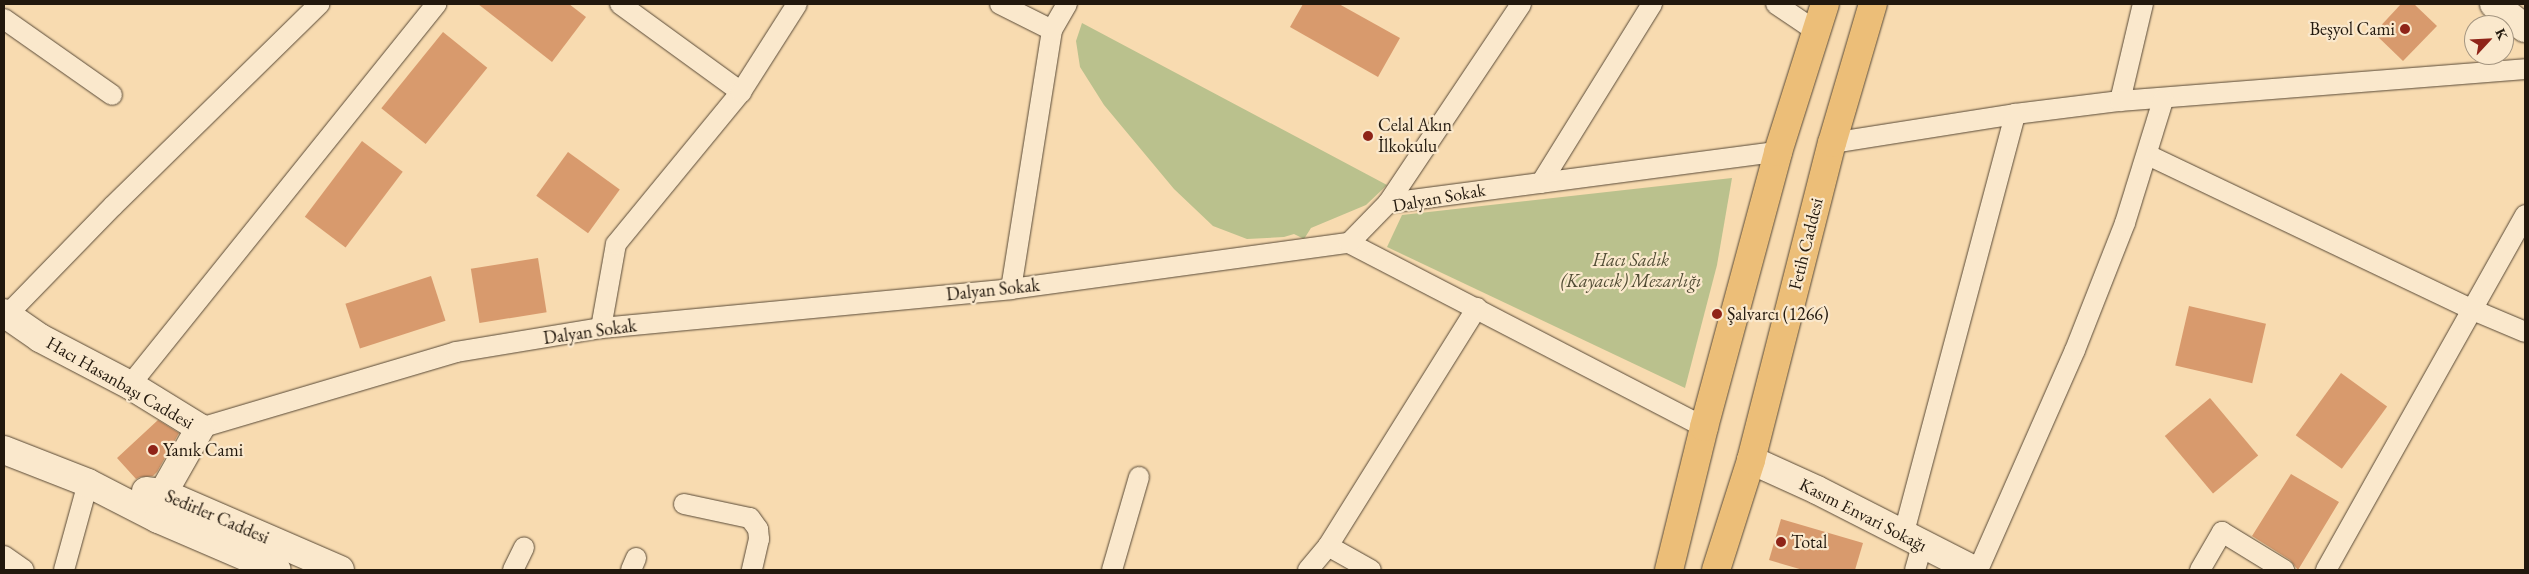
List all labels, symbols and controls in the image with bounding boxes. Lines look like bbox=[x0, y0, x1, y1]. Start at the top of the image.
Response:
north arrow bbox=[2464, 15, 2514, 65]
place label: Beşyol Cami bbox=[2309, 18, 2395, 40]
marker: Beşyol Cami bbox=[2399, 23, 2411, 35]
text: K bbox=[2491, 25, 2512, 43]
place label: Celal Akın İlkokulu bbox=[1378, 115, 1452, 158]
marker: Celal Akın İlkokulu bbox=[1362, 130, 1374, 142]
street label: Dalyan Sokak bbox=[1391, 179, 1487, 217]
street label: Fetih Caddesi bbox=[1784, 196, 1828, 292]
park label: Hacı Sadık (Kayacık) Mezarlığı bbox=[1561, 250, 1701, 292]
street label: Dalyan Sokak bbox=[945, 274, 1041, 306]
place label: Şalvarcı (1266) bbox=[1727, 303, 1829, 325]
marker: Şalvarcı (1266) bbox=[1711, 308, 1723, 320]
street label: Dalyan Sokak bbox=[542, 315, 638, 349]
street label: Hacı Hasanbaşı Caddesi bbox=[43, 332, 197, 434]
place label: Yanık Cami bbox=[163, 439, 243, 461]
marker: Yanık Cami bbox=[147, 444, 159, 456]
street label: Kasım Envari Sokağı bbox=[1796, 474, 1930, 556]
street label: Sedirler Caddesi bbox=[162, 485, 272, 549]
place label: Total bbox=[1791, 531, 1827, 553]
marker: Total bbox=[1775, 536, 1787, 548]

